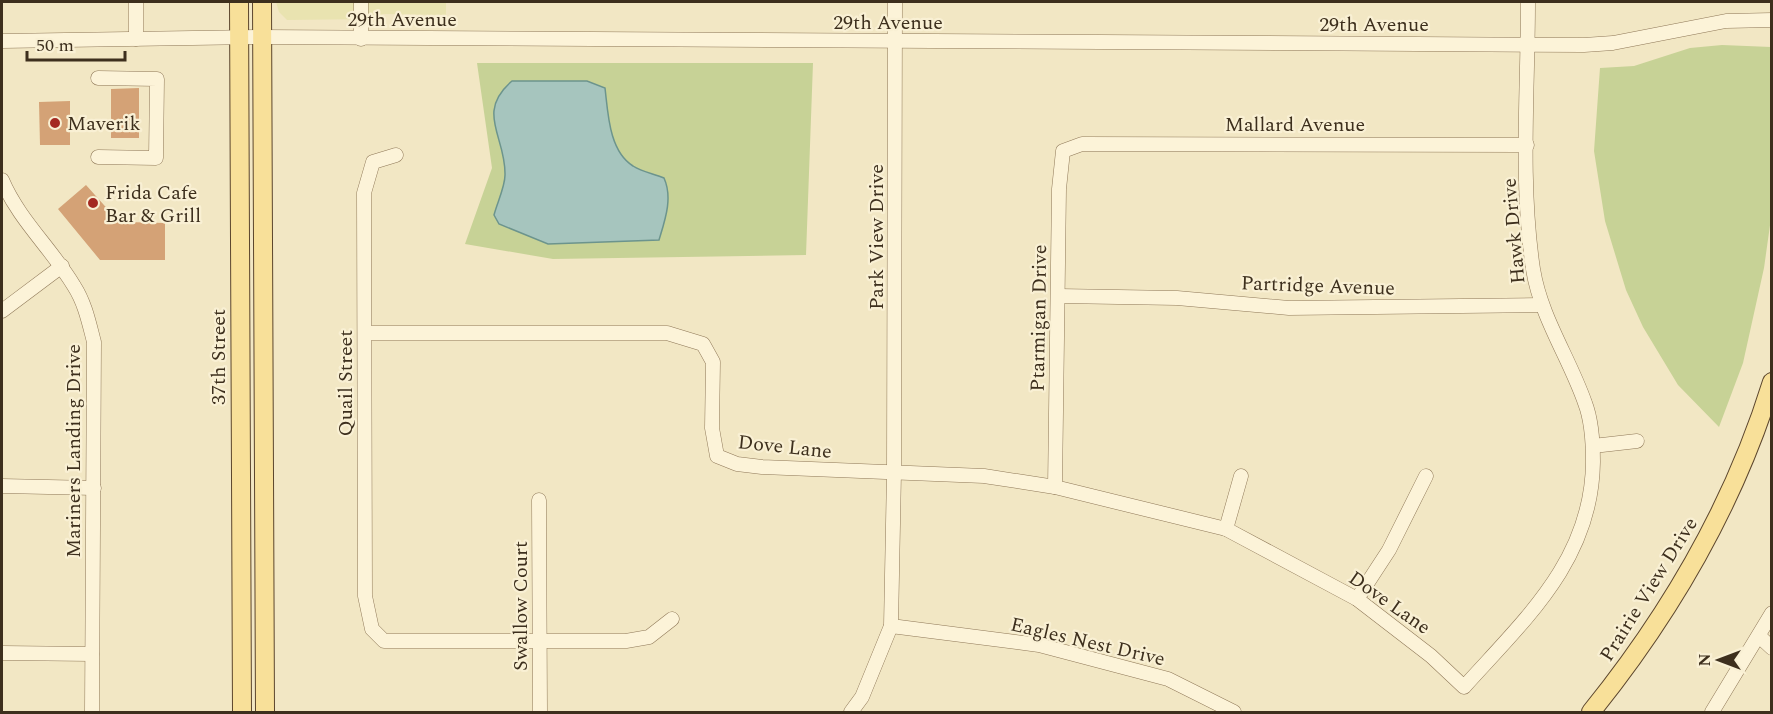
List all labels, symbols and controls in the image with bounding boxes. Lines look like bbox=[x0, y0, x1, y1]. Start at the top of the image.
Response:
street label: 29th Avenue bbox=[347, 5, 457, 35]
street label: 29th Avenue bbox=[833, 8, 943, 38]
street label: 29th Avenue bbox=[1319, 10, 1429, 40]
scale bar bbox=[27, 24, 124, 62]
text: 50 m bbox=[36, 32, 74, 59]
place label: Maverik bbox=[67, 109, 141, 139]
street label: Mallard Avenue bbox=[1225, 110, 1365, 140]
marker: Maverik bbox=[48, 116, 62, 130]
street label: Park View Drive bbox=[862, 164, 892, 310]
street label: Hawk Drive bbox=[1494, 177, 1534, 285]
place label: Frida Cafe Bar & Grill bbox=[105, 178, 201, 231]
marker: Frida Cafe Bar & Grill bbox=[86, 196, 100, 210]
street label: Ptarmigan Drive bbox=[1023, 244, 1055, 392]
street label: Partridge Avenue bbox=[1240, 268, 1396, 304]
street label: 37th Street bbox=[204, 309, 234, 405]
street label: Quail Street bbox=[331, 330, 361, 436]
street label: Mariners Landing Drive bbox=[59, 344, 89, 558]
street label: Dove Lane bbox=[736, 427, 833, 467]
street label: Prairie View Drive bbox=[1592, 511, 1705, 668]
street label: Swallow Court bbox=[506, 541, 536, 671]
street label: Dove Lane bbox=[1342, 563, 1437, 642]
street label: Eagles Nest Drive bbox=[1008, 610, 1168, 674]
north arrow bbox=[1689, 630, 1749, 690]
text: N bbox=[1693, 653, 1717, 667]

